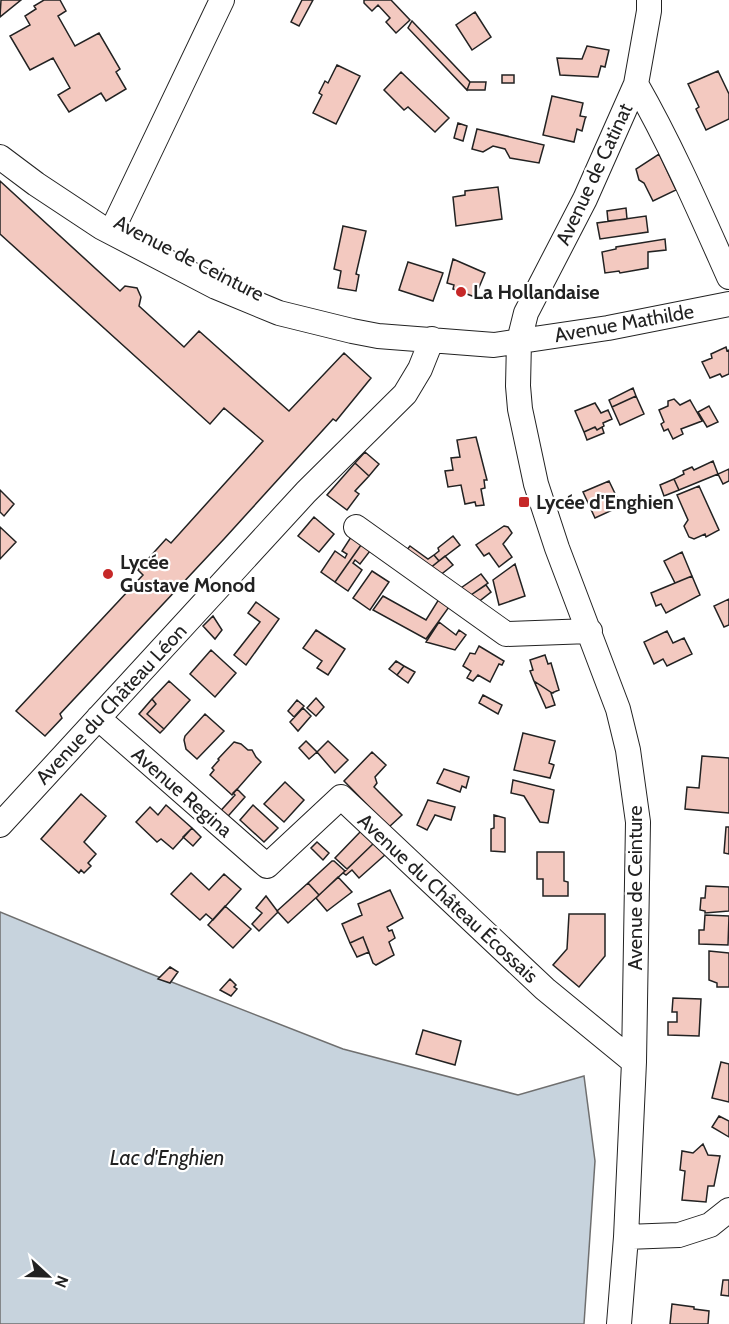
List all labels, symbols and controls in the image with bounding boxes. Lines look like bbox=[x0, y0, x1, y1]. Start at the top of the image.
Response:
street label: Avenue de Catinat bbox=[551, 99, 637, 249]
street label: Avenue de Ceinture bbox=[110, 210, 268, 306]
place label: La Hollandaise bbox=[473, 280, 600, 304]
marker: La Hollandaise bbox=[454, 285, 468, 299]
street label: Avenue Mathilde bbox=[552, 299, 696, 347]
place label: Lycée d'Enghien bbox=[536, 490, 674, 514]
marker: Lycée d'Enghien bbox=[517, 495, 531, 509]
place label: Lycée Gustave Monod bbox=[120, 550, 255, 597]
marker: Lycée Gustave Monod bbox=[101, 567, 115, 581]
street label: Avenue du Château Léon bbox=[31, 619, 191, 789]
street label: Avenue Regina bbox=[127, 742, 237, 842]
street label: Avenue de Ceinture bbox=[623, 806, 647, 970]
street label: Avenue du Château Écossais bbox=[353, 808, 543, 988]
water label: Lac d'Enghien bbox=[110, 1145, 224, 1170]
north arrow bbox=[18, 1246, 78, 1306]
text: N bbox=[51, 1273, 72, 1290]

